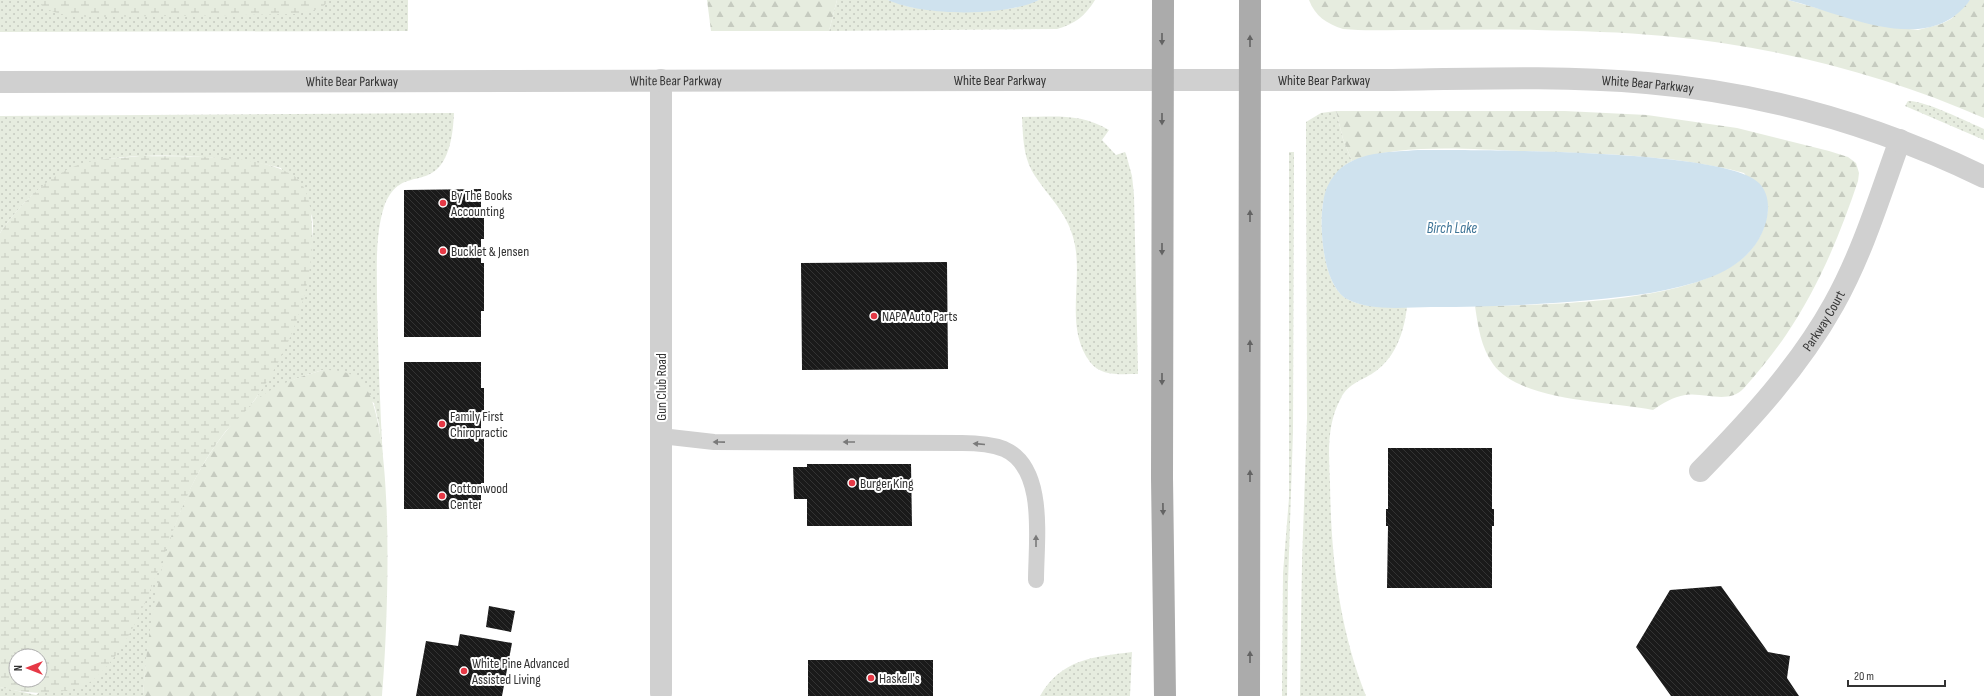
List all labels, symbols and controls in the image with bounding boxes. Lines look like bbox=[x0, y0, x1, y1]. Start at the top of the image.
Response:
one-way arrow bbox=[1159, 33, 1165, 46]
one-way arrow bbox=[1247, 34, 1253, 47]
street label: White Bear Parkway bbox=[954, 71, 1047, 89]
street label: White Bear Parkway bbox=[1601, 71, 1695, 97]
street label: White Bear Parkway bbox=[306, 72, 399, 90]
street label: White Bear Parkway bbox=[630, 72, 723, 89]
street label: White Bear Parkway bbox=[1278, 72, 1371, 89]
one-way arrow bbox=[1159, 113, 1165, 126]
place label: By The Books Accounting bbox=[450, 187, 512, 220]
marker: By The Books Accounting bbox=[438, 198, 448, 208]
one-way arrow bbox=[1247, 209, 1253, 222]
water label: Birch Lake bbox=[1427, 219, 1477, 238]
place label: Bucklet & Jensen bbox=[451, 243, 529, 260]
one-way arrow bbox=[1159, 243, 1165, 256]
marker: Bucklet & Jensen bbox=[438, 246, 448, 256]
street label: Parkway Court bbox=[1798, 288, 1848, 354]
place label: NAPA Auto Parts bbox=[882, 308, 957, 325]
marker: NAPA Auto Parts bbox=[869, 311, 879, 321]
one-way arrow bbox=[1247, 339, 1253, 352]
street label: Gun Club Road bbox=[653, 353, 670, 421]
one-way arrow bbox=[1159, 373, 1165, 386]
place label: Family First Chiropractic bbox=[450, 408, 508, 441]
marker: Family First Chiropractic bbox=[437, 419, 447, 429]
one-way arrow bbox=[712, 439, 725, 445]
one-way arrow bbox=[842, 439, 855, 445]
one-way arrow bbox=[973, 441, 985, 447]
one-way arrow bbox=[1247, 469, 1253, 482]
place label: Burger King bbox=[860, 475, 914, 492]
marker: Burger King bbox=[847, 478, 857, 488]
place label: Cottonwood Center bbox=[450, 480, 508, 513]
marker: Cottonwood Center bbox=[437, 491, 447, 501]
one-way arrow bbox=[1160, 503, 1166, 516]
one-way arrow bbox=[1033, 534, 1039, 547]
north arrow bbox=[8, 648, 48, 688]
one-way arrow bbox=[1247, 650, 1253, 663]
place label: White Pine Advanced Assisted Living bbox=[471, 655, 569, 688]
scale bar bbox=[1848, 662, 1945, 688]
text: N bbox=[12, 665, 25, 671]
marker: White Pine Advanced Assisted Living bbox=[459, 666, 469, 676]
text: 20 m bbox=[1854, 669, 1874, 684]
place label: Haskell's bbox=[879, 670, 920, 687]
marker: Haskell's bbox=[866, 673, 876, 683]

